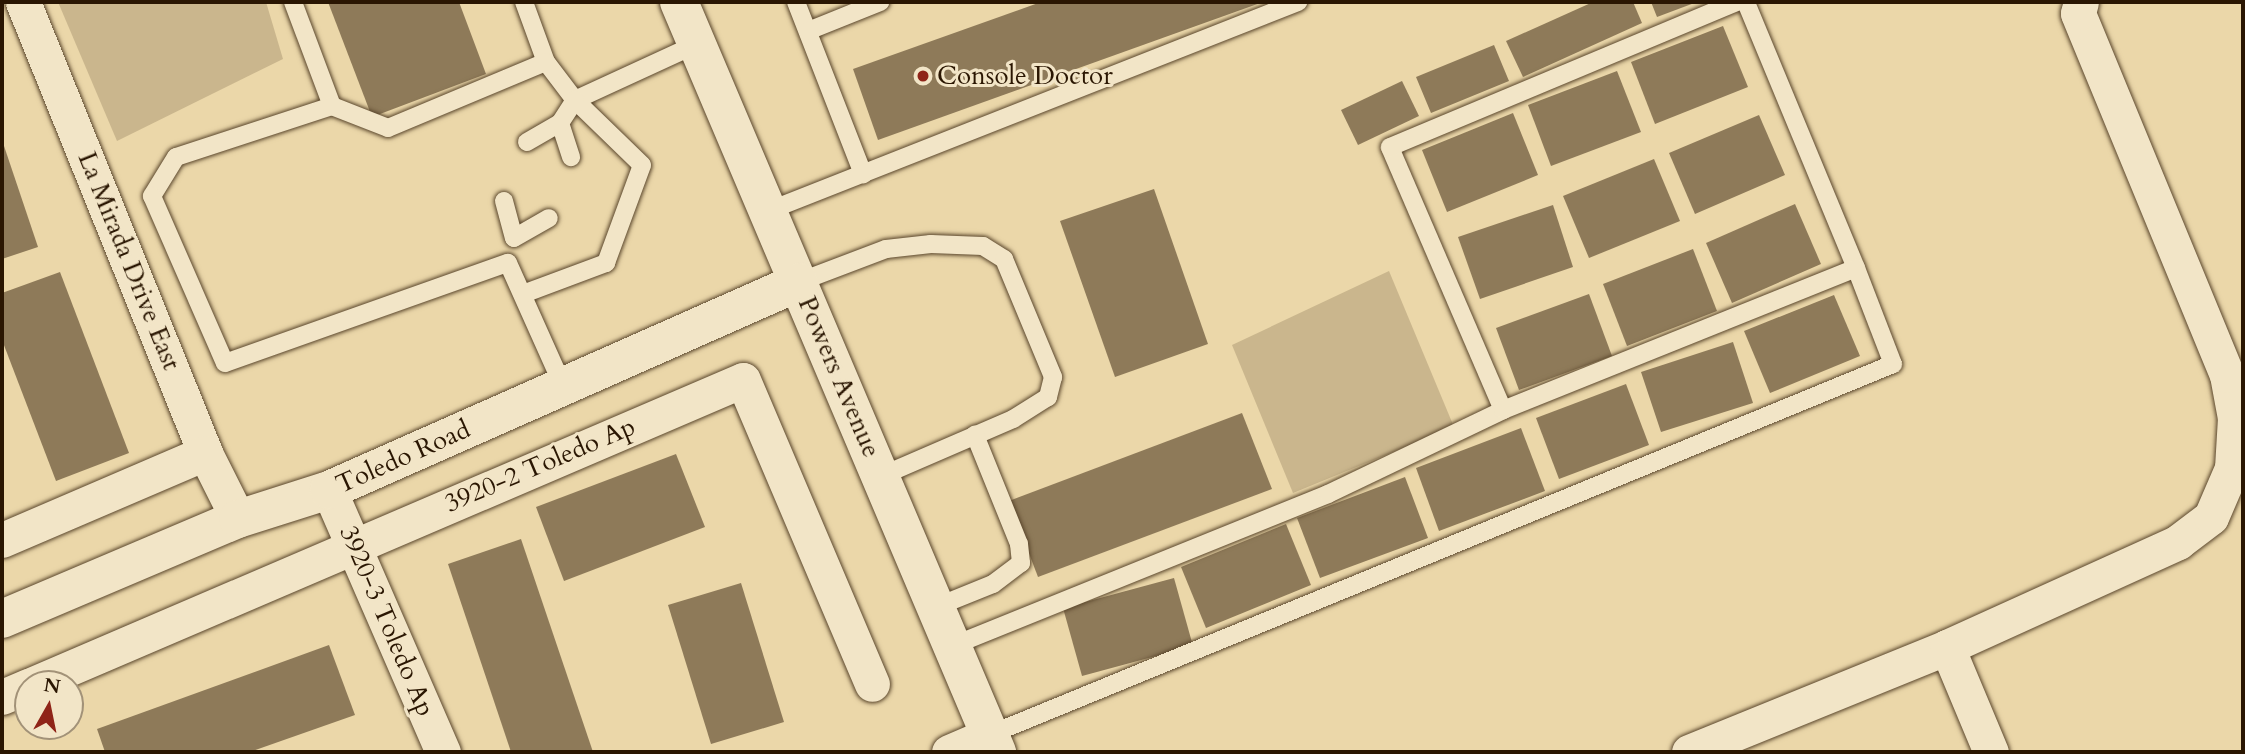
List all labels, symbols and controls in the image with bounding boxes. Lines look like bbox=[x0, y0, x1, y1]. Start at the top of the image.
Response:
place label: Console Doctor bbox=[937, 60, 1113, 92]
marker: Console Doctor bbox=[915, 68, 931, 84]
street label: La Mirada Drive East bbox=[71, 147, 187, 375]
street label: Powers Avenue bbox=[791, 292, 887, 462]
street label: 3920-2 Toledo Ap bbox=[440, 411, 640, 519]
street label: Toledo Road bbox=[331, 414, 475, 500]
street label: 3920-3 Toledo Ap bbox=[333, 521, 441, 721]
north arrow bbox=[14, 670, 84, 740]
text: N bbox=[42, 672, 62, 700]

